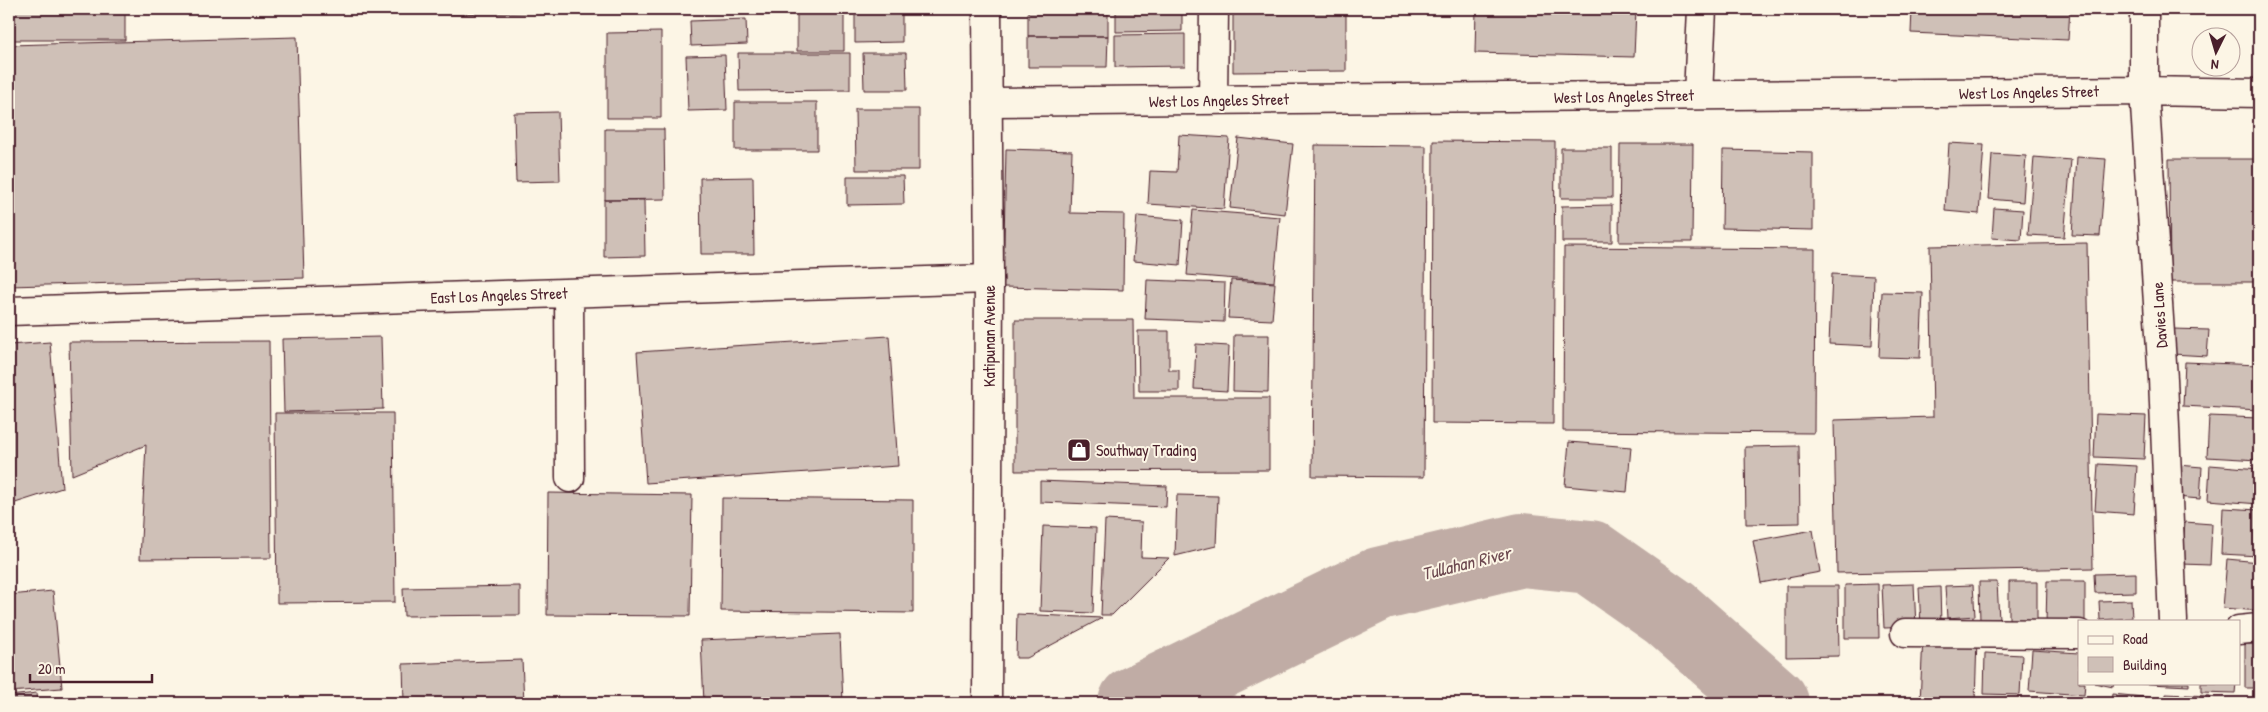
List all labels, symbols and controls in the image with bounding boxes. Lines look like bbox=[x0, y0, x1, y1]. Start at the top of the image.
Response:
north arrow bbox=[2190, 28, 2240, 78]
text: N bbox=[2210, 56, 2219, 75]
street label: West Los Angeles Street bbox=[1959, 80, 2100, 104]
street label: West Los Angeles Street bbox=[1554, 84, 1695, 108]
street label: West Los Angeles Street bbox=[1149, 88, 1290, 112]
street label: Davies Lane bbox=[2146, 281, 2172, 349]
street label: East Los Angeles Street bbox=[430, 282, 568, 308]
street label: Katipunan Avenue bbox=[978, 284, 1000, 387]
shop icon: Southway Trading bbox=[1066, 437, 1092, 463]
place label: Southway Trading bbox=[1096, 439, 1197, 461]
water label: Tullahan River bbox=[1419, 539, 1515, 586]
legend bbox=[2078, 620, 2240, 684]
text: Road bbox=[2123, 628, 2148, 649]
scale bar bbox=[30, 652, 152, 684]
text: Building bbox=[2123, 654, 2167, 675]
text: 20 m bbox=[38, 658, 65, 679]

